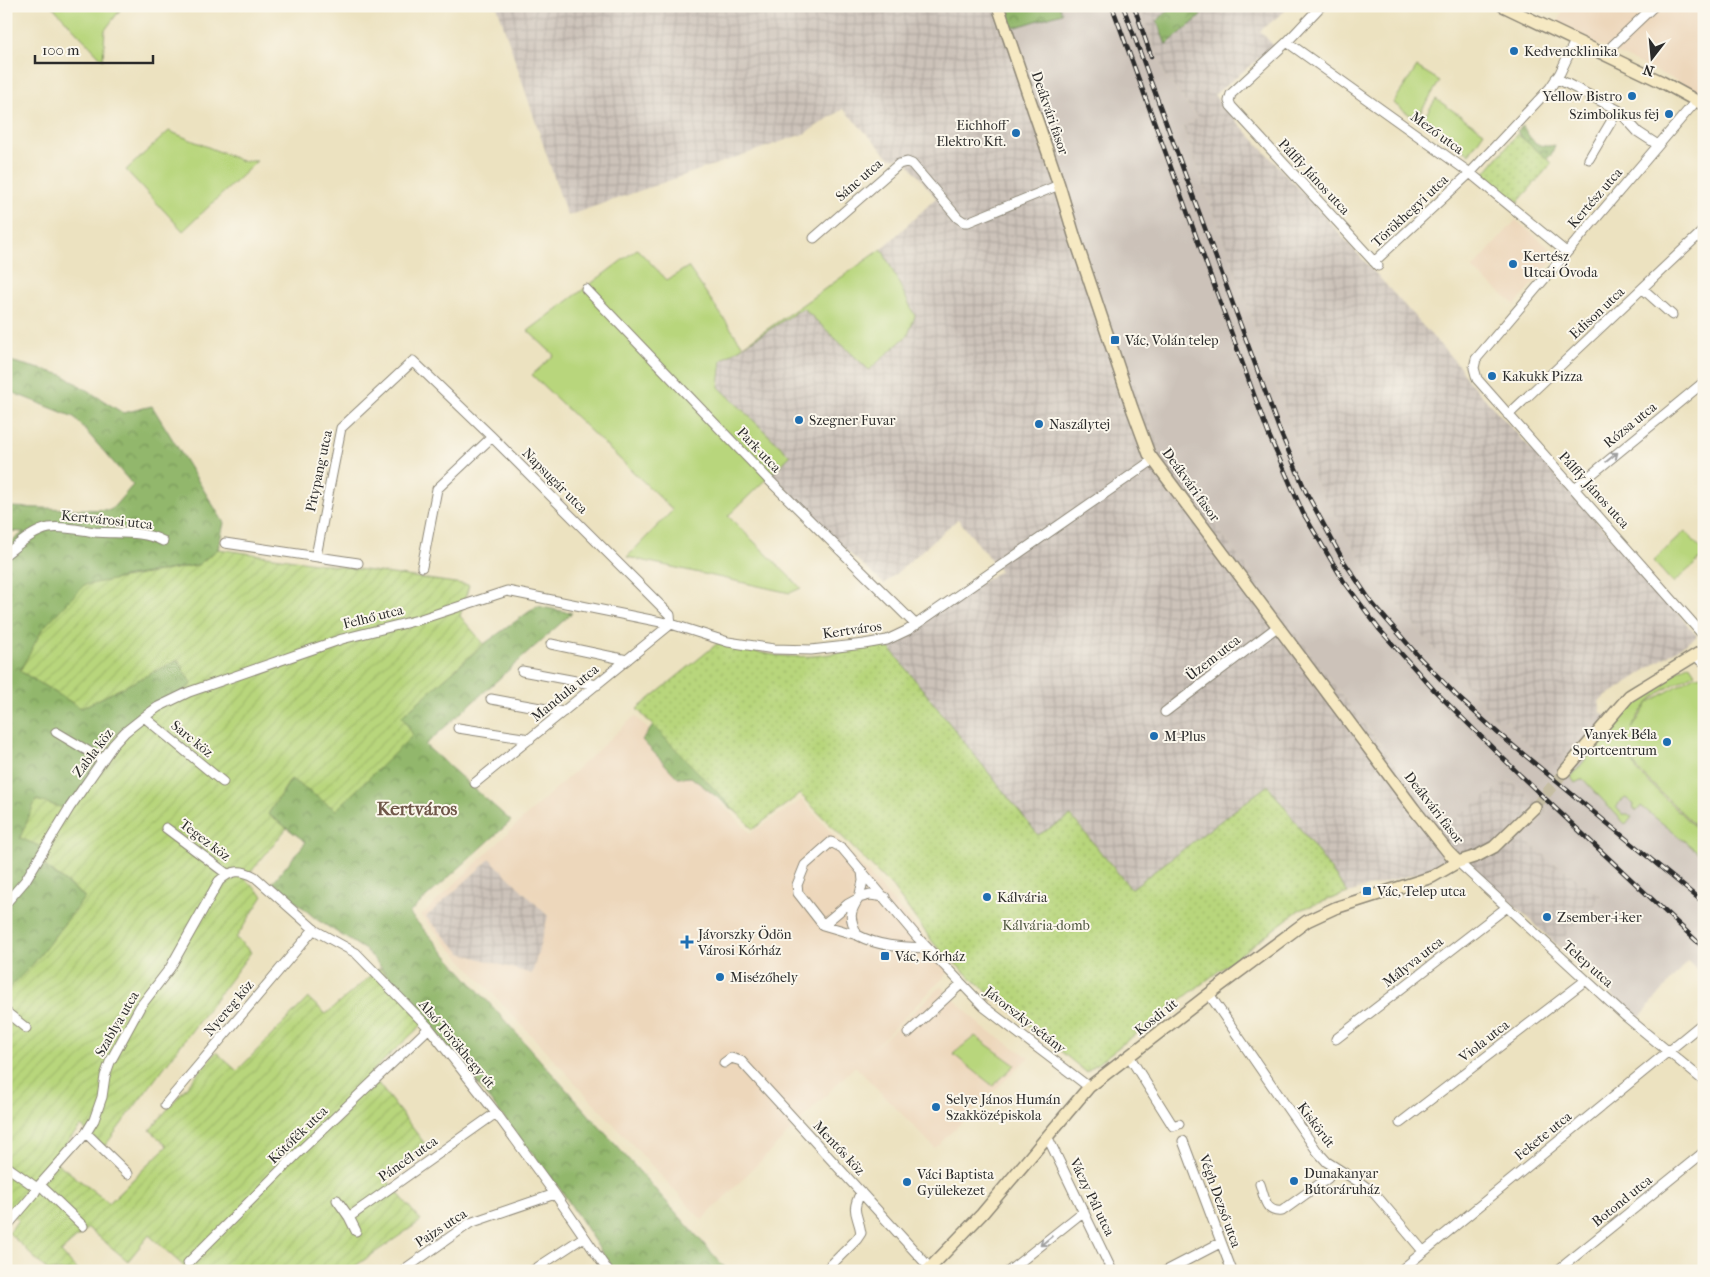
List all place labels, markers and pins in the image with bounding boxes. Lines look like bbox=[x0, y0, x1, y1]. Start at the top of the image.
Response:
place label: Kedvencklinika bbox=[1524, 43, 1618, 60]
marker: Kedvencklinika bbox=[1508, 45, 1520, 57]
place label: Yellow Bistro bbox=[1542, 88, 1622, 105]
marker: Yellow Bistro bbox=[1626, 90, 1638, 102]
place label: Szimbolikus fej bbox=[1569, 106, 1659, 123]
marker: Szimbolikus fej bbox=[1663, 108, 1675, 120]
place label: Eichhoff Elektro Kft. bbox=[936, 117, 1010, 150]
marker: Eichhoff Elektro Kft. bbox=[1010, 127, 1022, 139]
place label: Kertész Utcai Óvoda bbox=[1523, 248, 1598, 281]
marker: Kertész Utcai Óvoda bbox=[1507, 258, 1519, 270]
place label: Vác, Volán telep bbox=[1124, 332, 1219, 349]
marker: Vác, Volán telep bbox=[1109, 334, 1121, 346]
place label: Kakukk Pizza bbox=[1502, 368, 1583, 385]
marker: Kakukk Pizza bbox=[1486, 370, 1498, 382]
place label: Szegner Fuvar bbox=[809, 412, 896, 429]
marker: Szegner Fuvar bbox=[793, 414, 805, 426]
place label: Naszálytej bbox=[1049, 416, 1110, 433]
marker: Naszálytej bbox=[1033, 418, 1045, 430]
place label: Vanyek Béla Sportcentrum bbox=[1572, 726, 1658, 759]
place label: M-Plus bbox=[1164, 728, 1206, 745]
marker: M-Plus bbox=[1148, 730, 1160, 742]
marker: Vanyek Béla Sportcentrum bbox=[1661, 736, 1673, 748]
place label: Vác, Telep utca bbox=[1376, 883, 1466, 900]
marker: Vác, Telep utca bbox=[1361, 885, 1373, 897]
place label: Kálvária bbox=[997, 889, 1048, 906]
marker: Kálvária bbox=[981, 891, 993, 903]
place label: Zsember-i-ker bbox=[1557, 909, 1642, 926]
marker: Zsember-i-ker bbox=[1541, 911, 1553, 923]
place label: Jávorszky Ödön Városi Kórház bbox=[697, 925, 792, 959]
marker: Jávorszky Ödön Városi Kórház bbox=[680, 935, 694, 949]
place label: Vác, Kórház bbox=[894, 948, 965, 965]
marker: Vác, Kórház bbox=[879, 950, 891, 962]
place label: Misézőhely bbox=[730, 969, 798, 986]
marker: Misézőhely bbox=[714, 971, 726, 983]
place label: Selye János Humán Szakközépiskola bbox=[946, 1091, 1061, 1124]
marker: Selye János Humán Szakközépiskola bbox=[930, 1101, 942, 1113]
place label: Dunakanyar Bútoráruház bbox=[1304, 1165, 1380, 1198]
place label: Váci Baptista Gyülekezet bbox=[916, 1166, 994, 1199]
marker: Dunakanyar Bútoráruház bbox=[1288, 1175, 1300, 1187]
marker: Váci Baptista Gyülekezet bbox=[901, 1176, 913, 1188]

